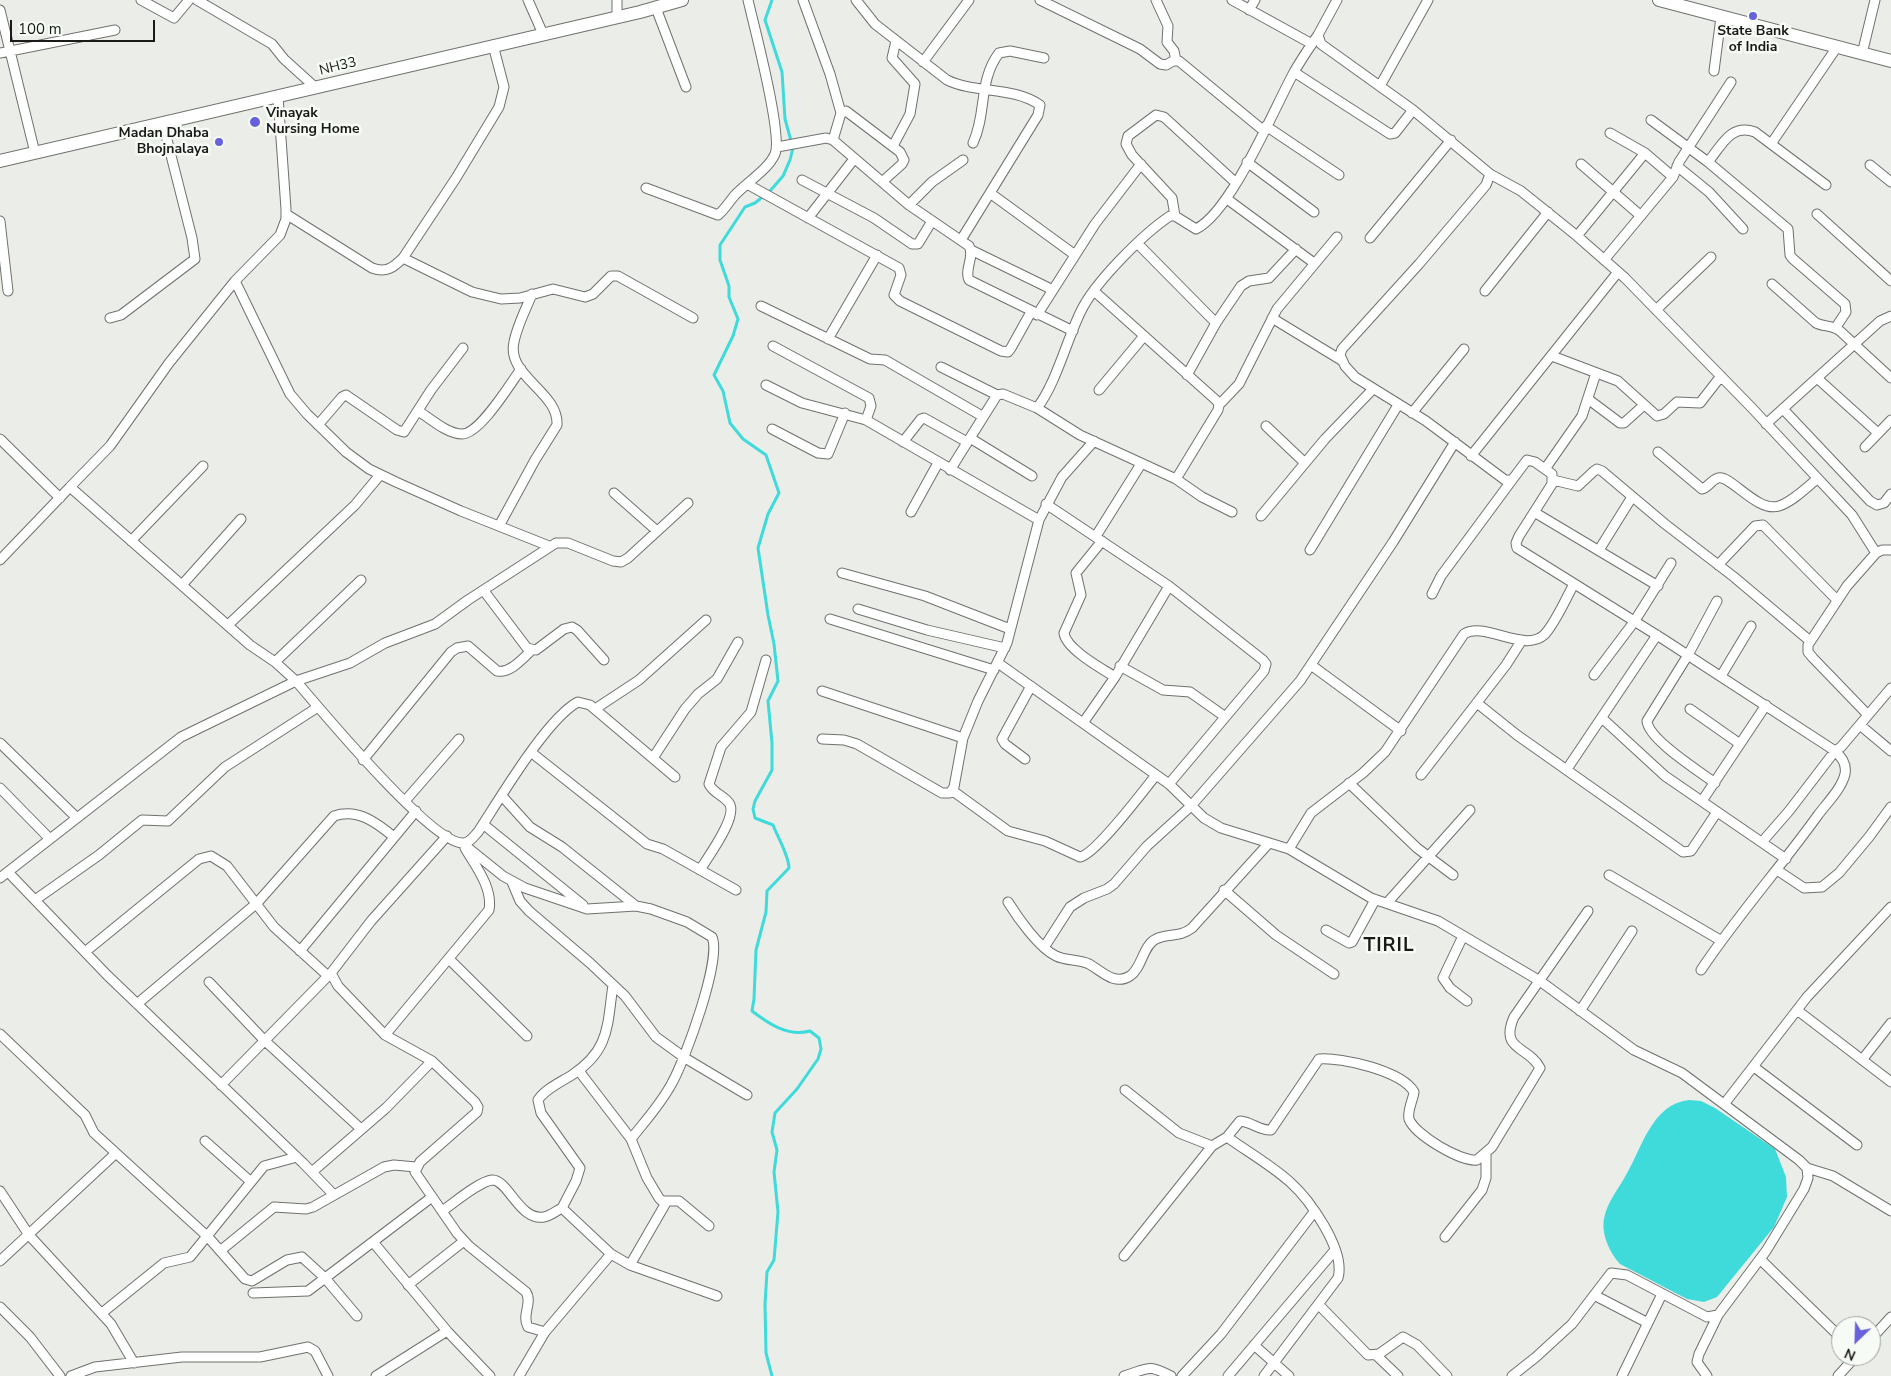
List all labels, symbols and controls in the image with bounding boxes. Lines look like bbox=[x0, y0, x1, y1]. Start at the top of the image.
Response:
scale bar bbox=[12, 10, 158, 42]
marker: State Bank of India bbox=[1747, 10, 1759, 22]
text: 100 m bbox=[18, 19, 62, 39]
place label: State Bank of India bbox=[1717, 24, 1789, 56]
street label: NH33 bbox=[318, 54, 358, 80]
place label: Vinayak Nursing Home bbox=[266, 106, 360, 138]
marker: Vinayak Nursing Home bbox=[248, 115, 262, 129]
place label: Madan Dhaba Bhojnalaya bbox=[119, 126, 209, 158]
marker: Madan Dhaba Bhojnalaya bbox=[213, 136, 225, 148]
district label: TIRIL bbox=[1363, 935, 1415, 957]
north arrow bbox=[1831, 1316, 1881, 1366]
text: N bbox=[1841, 1343, 1859, 1365]

